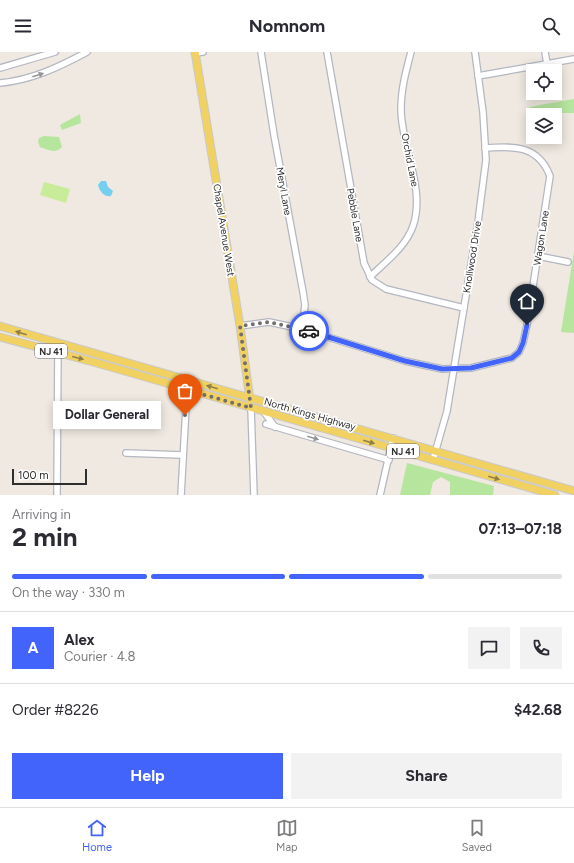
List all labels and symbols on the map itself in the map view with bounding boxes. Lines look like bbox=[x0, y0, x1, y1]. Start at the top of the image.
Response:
one-way arrow bbox=[32, 72, 44, 78]
street label: Orchid Lane bbox=[398, 132, 422, 188]
street label: Meryl Lane bbox=[273, 166, 295, 217]
street label: Chapel Avenue West bbox=[210, 183, 238, 277]
street label: Pebble Lane bbox=[344, 187, 366, 243]
street label: Wagon Lane bbox=[530, 209, 552, 266]
street label: Knollwood Drive bbox=[460, 220, 484, 294]
pin bbox=[510, 284, 544, 325]
courier bbox=[289, 311, 329, 351]
one-way arrow bbox=[15, 330, 27, 336]
road number: NJ 41 bbox=[35, 344, 67, 358]
one-way arrow bbox=[72, 355, 84, 361]
pin bbox=[168, 374, 202, 415]
one-way arrow bbox=[206, 383, 219, 389]
street label: North Kings Highway bbox=[263, 395, 358, 434]
callout: Dollar General bbox=[53, 401, 161, 429]
one-way arrow bbox=[307, 435, 319, 441]
one-way arrow bbox=[364, 439, 376, 445]
road number: NJ 41 bbox=[387, 444, 419, 458]
scale bar bbox=[12, 467, 87, 486]
one-way arrow bbox=[488, 475, 500, 481]

